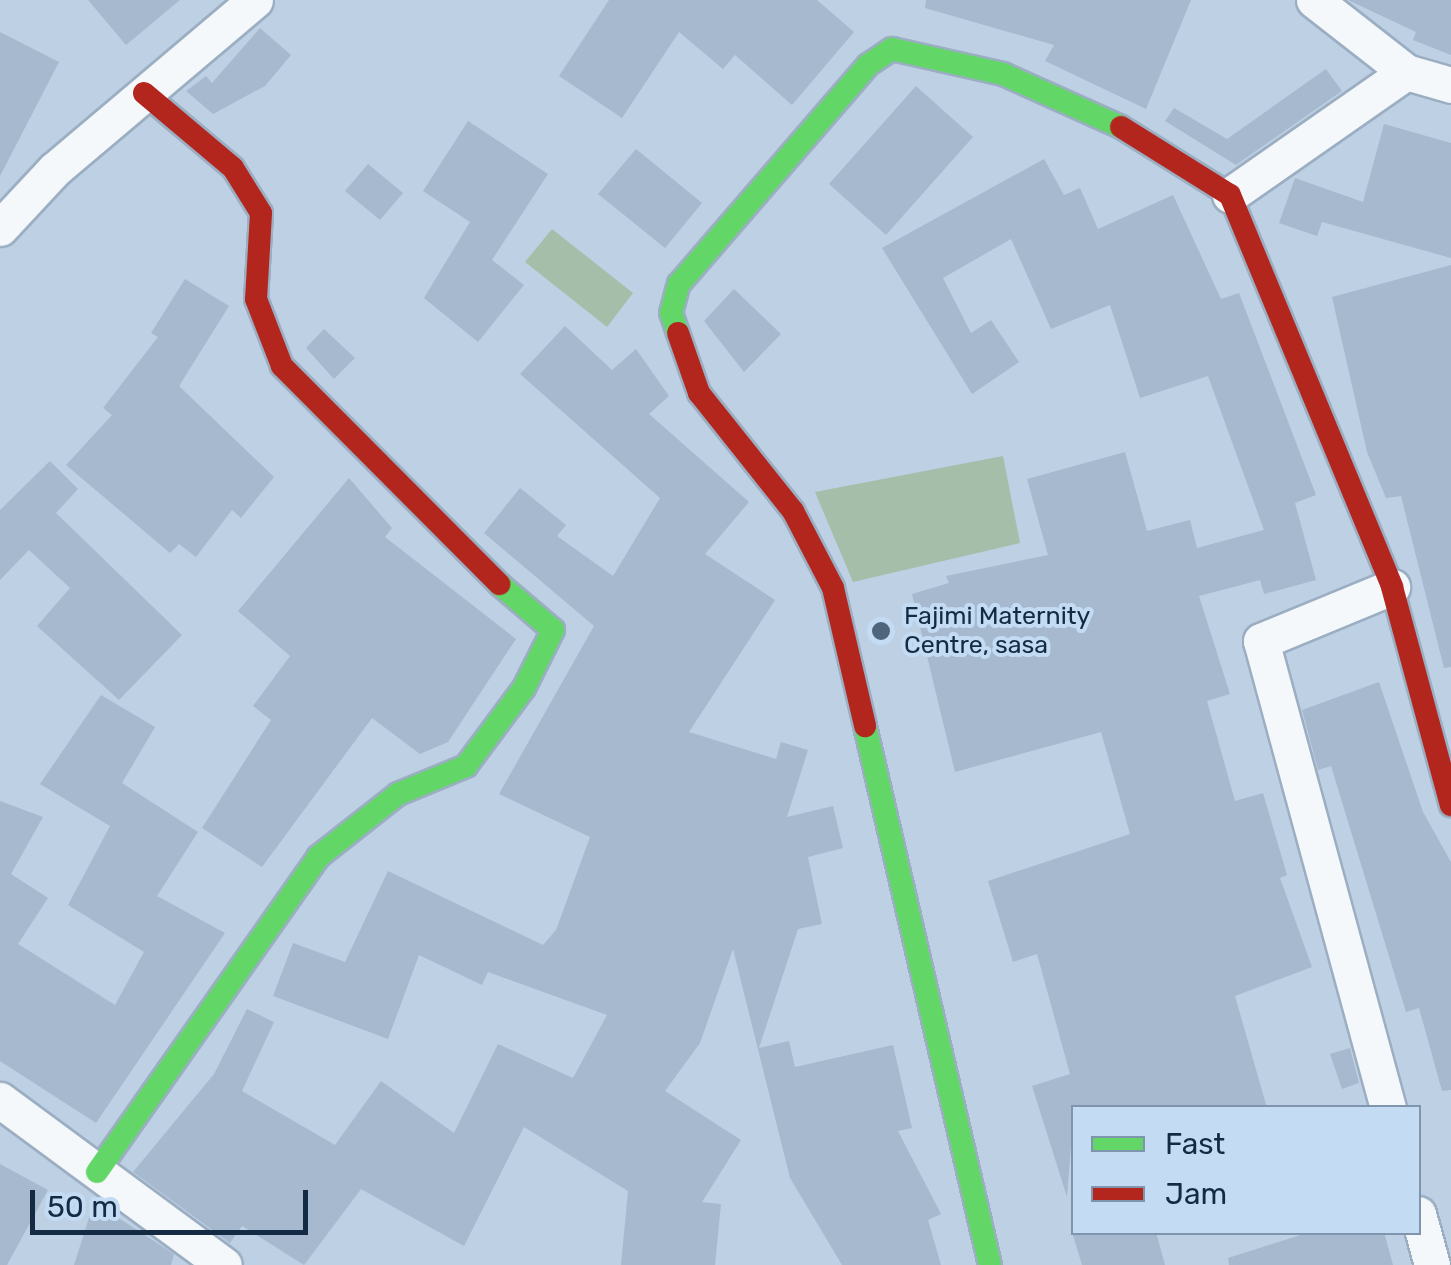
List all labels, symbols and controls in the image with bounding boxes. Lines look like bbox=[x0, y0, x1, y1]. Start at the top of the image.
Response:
place label: Fajimi Maternity Centre, sasa bbox=[904, 602, 1090, 661]
marker: Fajimi Maternity Centre, sasa bbox=[868, 618, 894, 644]
legend bbox=[1071, 1105, 1421, 1235]
text: Fast bbox=[1165, 1126, 1225, 1162]
scale bar bbox=[35, 1170, 312, 1232]
text: Jam bbox=[1165, 1176, 1227, 1212]
text: 50 m bbox=[47, 1189, 118, 1225]

